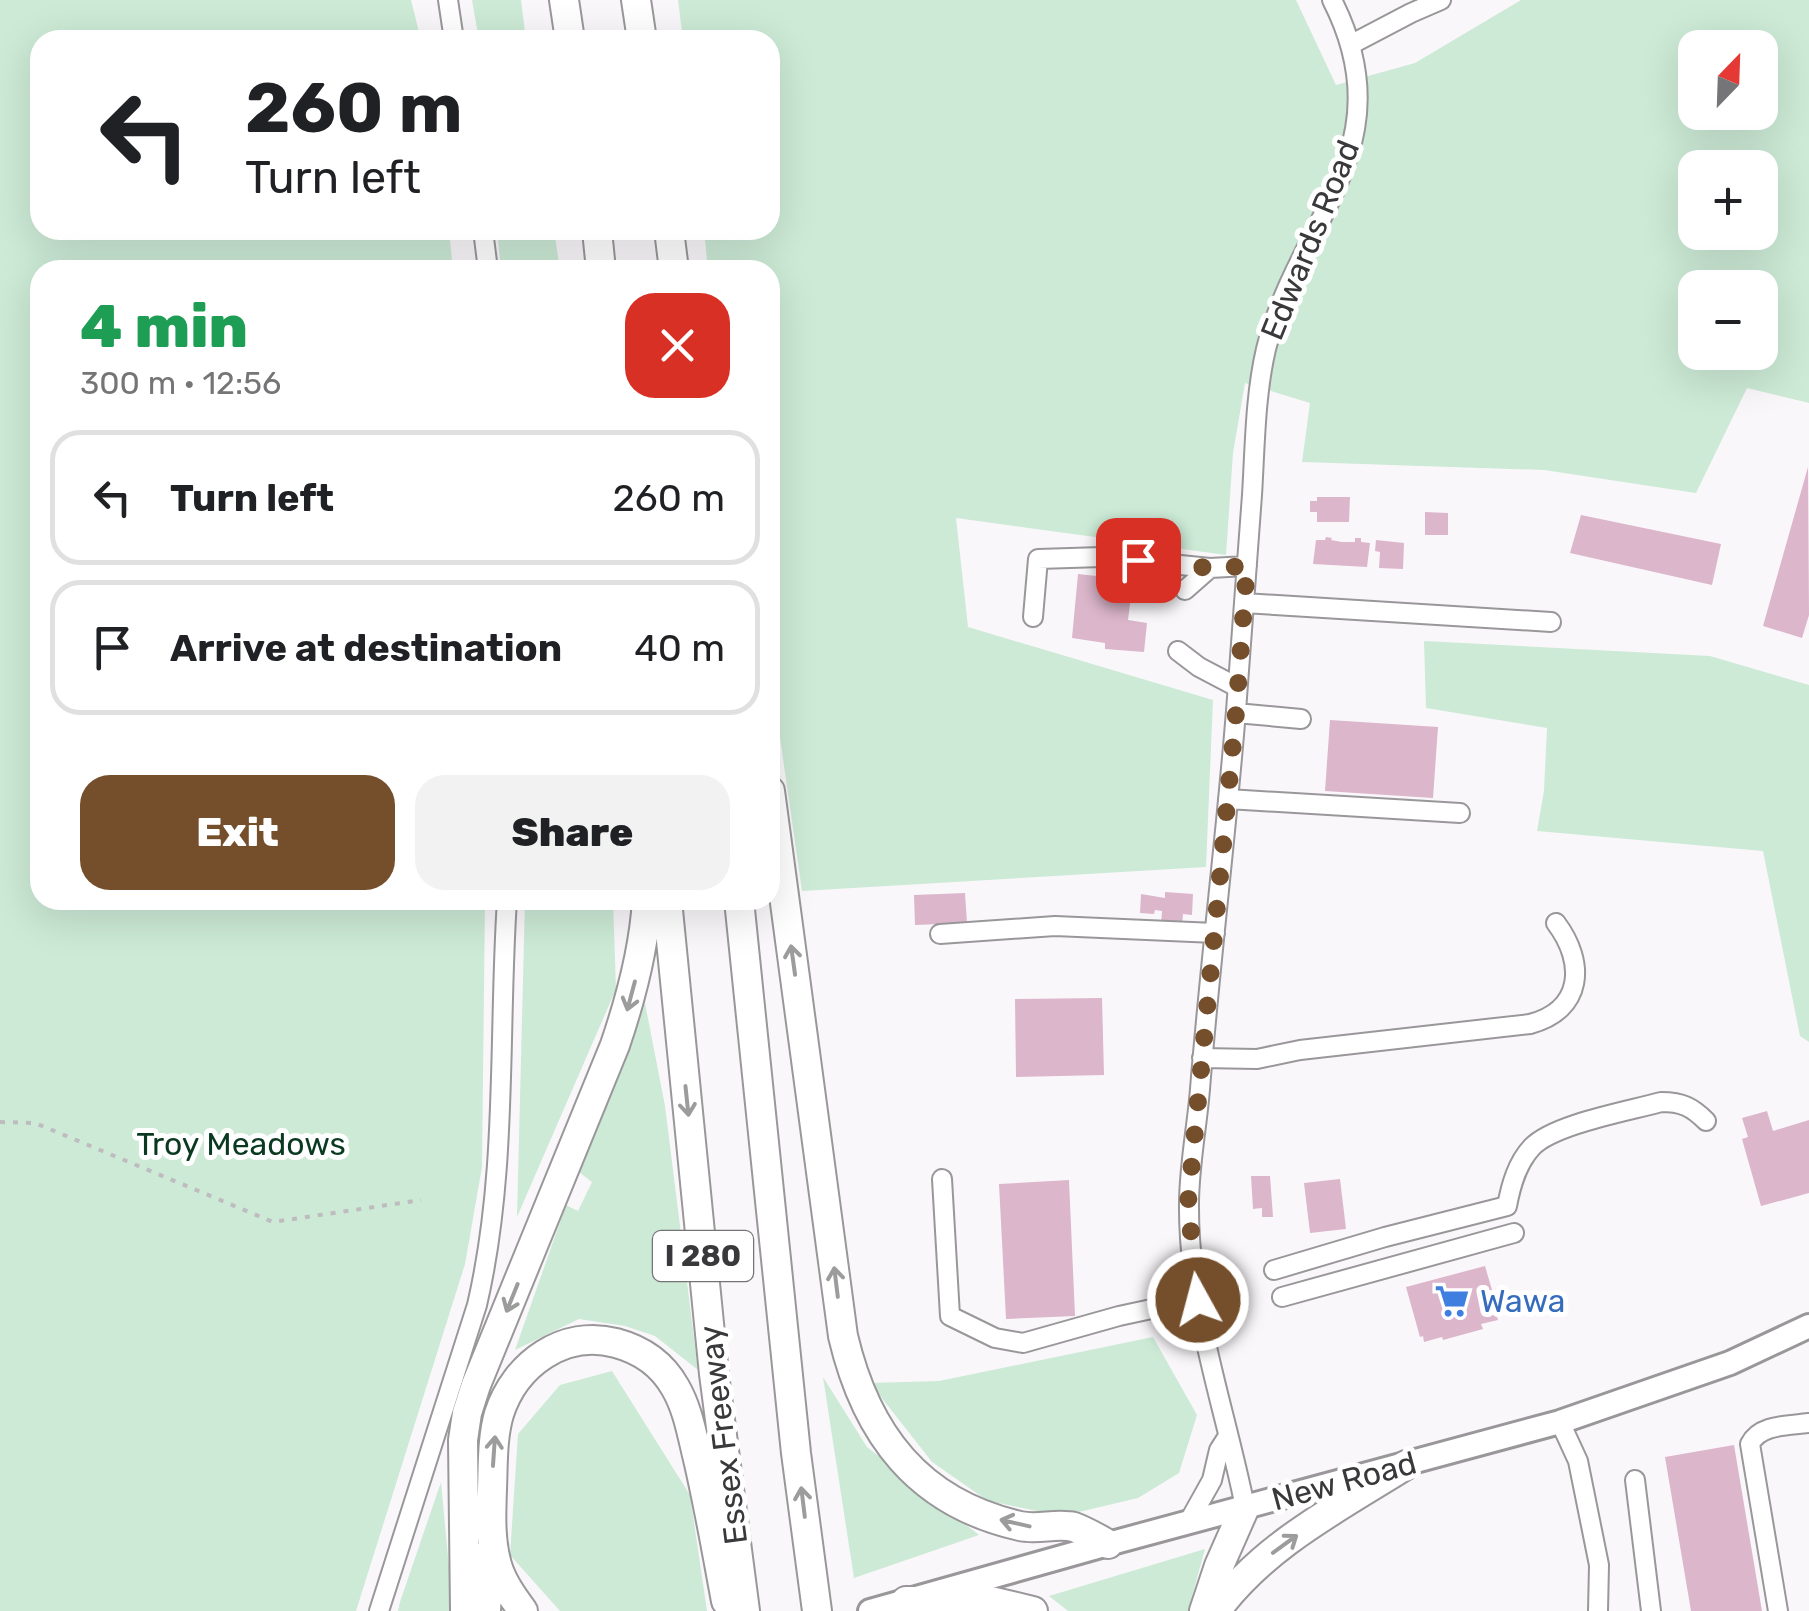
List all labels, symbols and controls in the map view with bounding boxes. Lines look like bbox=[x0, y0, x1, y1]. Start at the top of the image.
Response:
north arrow bbox=[1678, 30, 1778, 130]
map controls bbox=[1678, 30, 1778, 370]
text: 260 m bbox=[245, 67, 463, 150]
icon: left bbox=[80, 70, 210, 200]
street label: Edwards Road bbox=[1253, 135, 1367, 345]
button: + bbox=[1678, 150, 1778, 250]
text: Turn left bbox=[245, 151, 421, 204]
button: − bbox=[1678, 270, 1778, 370]
text: 4 min bbox=[80, 291, 248, 362]
button: close bbox=[625, 293, 730, 398]
text: 300 m · 12:56 bbox=[80, 364, 281, 402]
icon: left bbox=[85, 470, 140, 525]
text: Turn left bbox=[170, 475, 334, 521]
text: 260 m bbox=[613, 475, 725, 521]
pin bbox=[1096, 518, 1181, 603]
icon: arrive bbox=[1111, 533, 1166, 588]
icon: arrive bbox=[85, 620, 140, 675]
text: Arrive at destination bbox=[170, 625, 562, 671]
text: 40 m bbox=[634, 625, 725, 671]
button: Exit bbox=[80, 775, 395, 890]
button: Share bbox=[415, 775, 730, 890]
one-way arrow bbox=[784, 945, 802, 977]
one-way arrow bbox=[620, 980, 639, 1011]
one-way arrow bbox=[678, 1085, 697, 1117]
park label: Troy Meadows bbox=[136, 1125, 346, 1163]
road number: I 280 bbox=[653, 1231, 753, 1281]
position arrow bbox=[1146, 1248, 1250, 1352]
one-way arrow bbox=[826, 1267, 845, 1299]
one-way arrow bbox=[501, 1282, 519, 1313]
supermarket icon: Wawa bbox=[1433, 1282, 1471, 1320]
place label: Wawa bbox=[1480, 1282, 1565, 1320]
street label: Essex Freeway bbox=[691, 1323, 755, 1547]
one-way arrow bbox=[485, 1436, 504, 1468]
street label: New Road bbox=[1267, 1443, 1421, 1519]
one-way arrow bbox=[793, 1486, 811, 1519]
one-way arrow bbox=[1000, 1513, 1032, 1531]
one-way arrow bbox=[1271, 1533, 1298, 1554]

